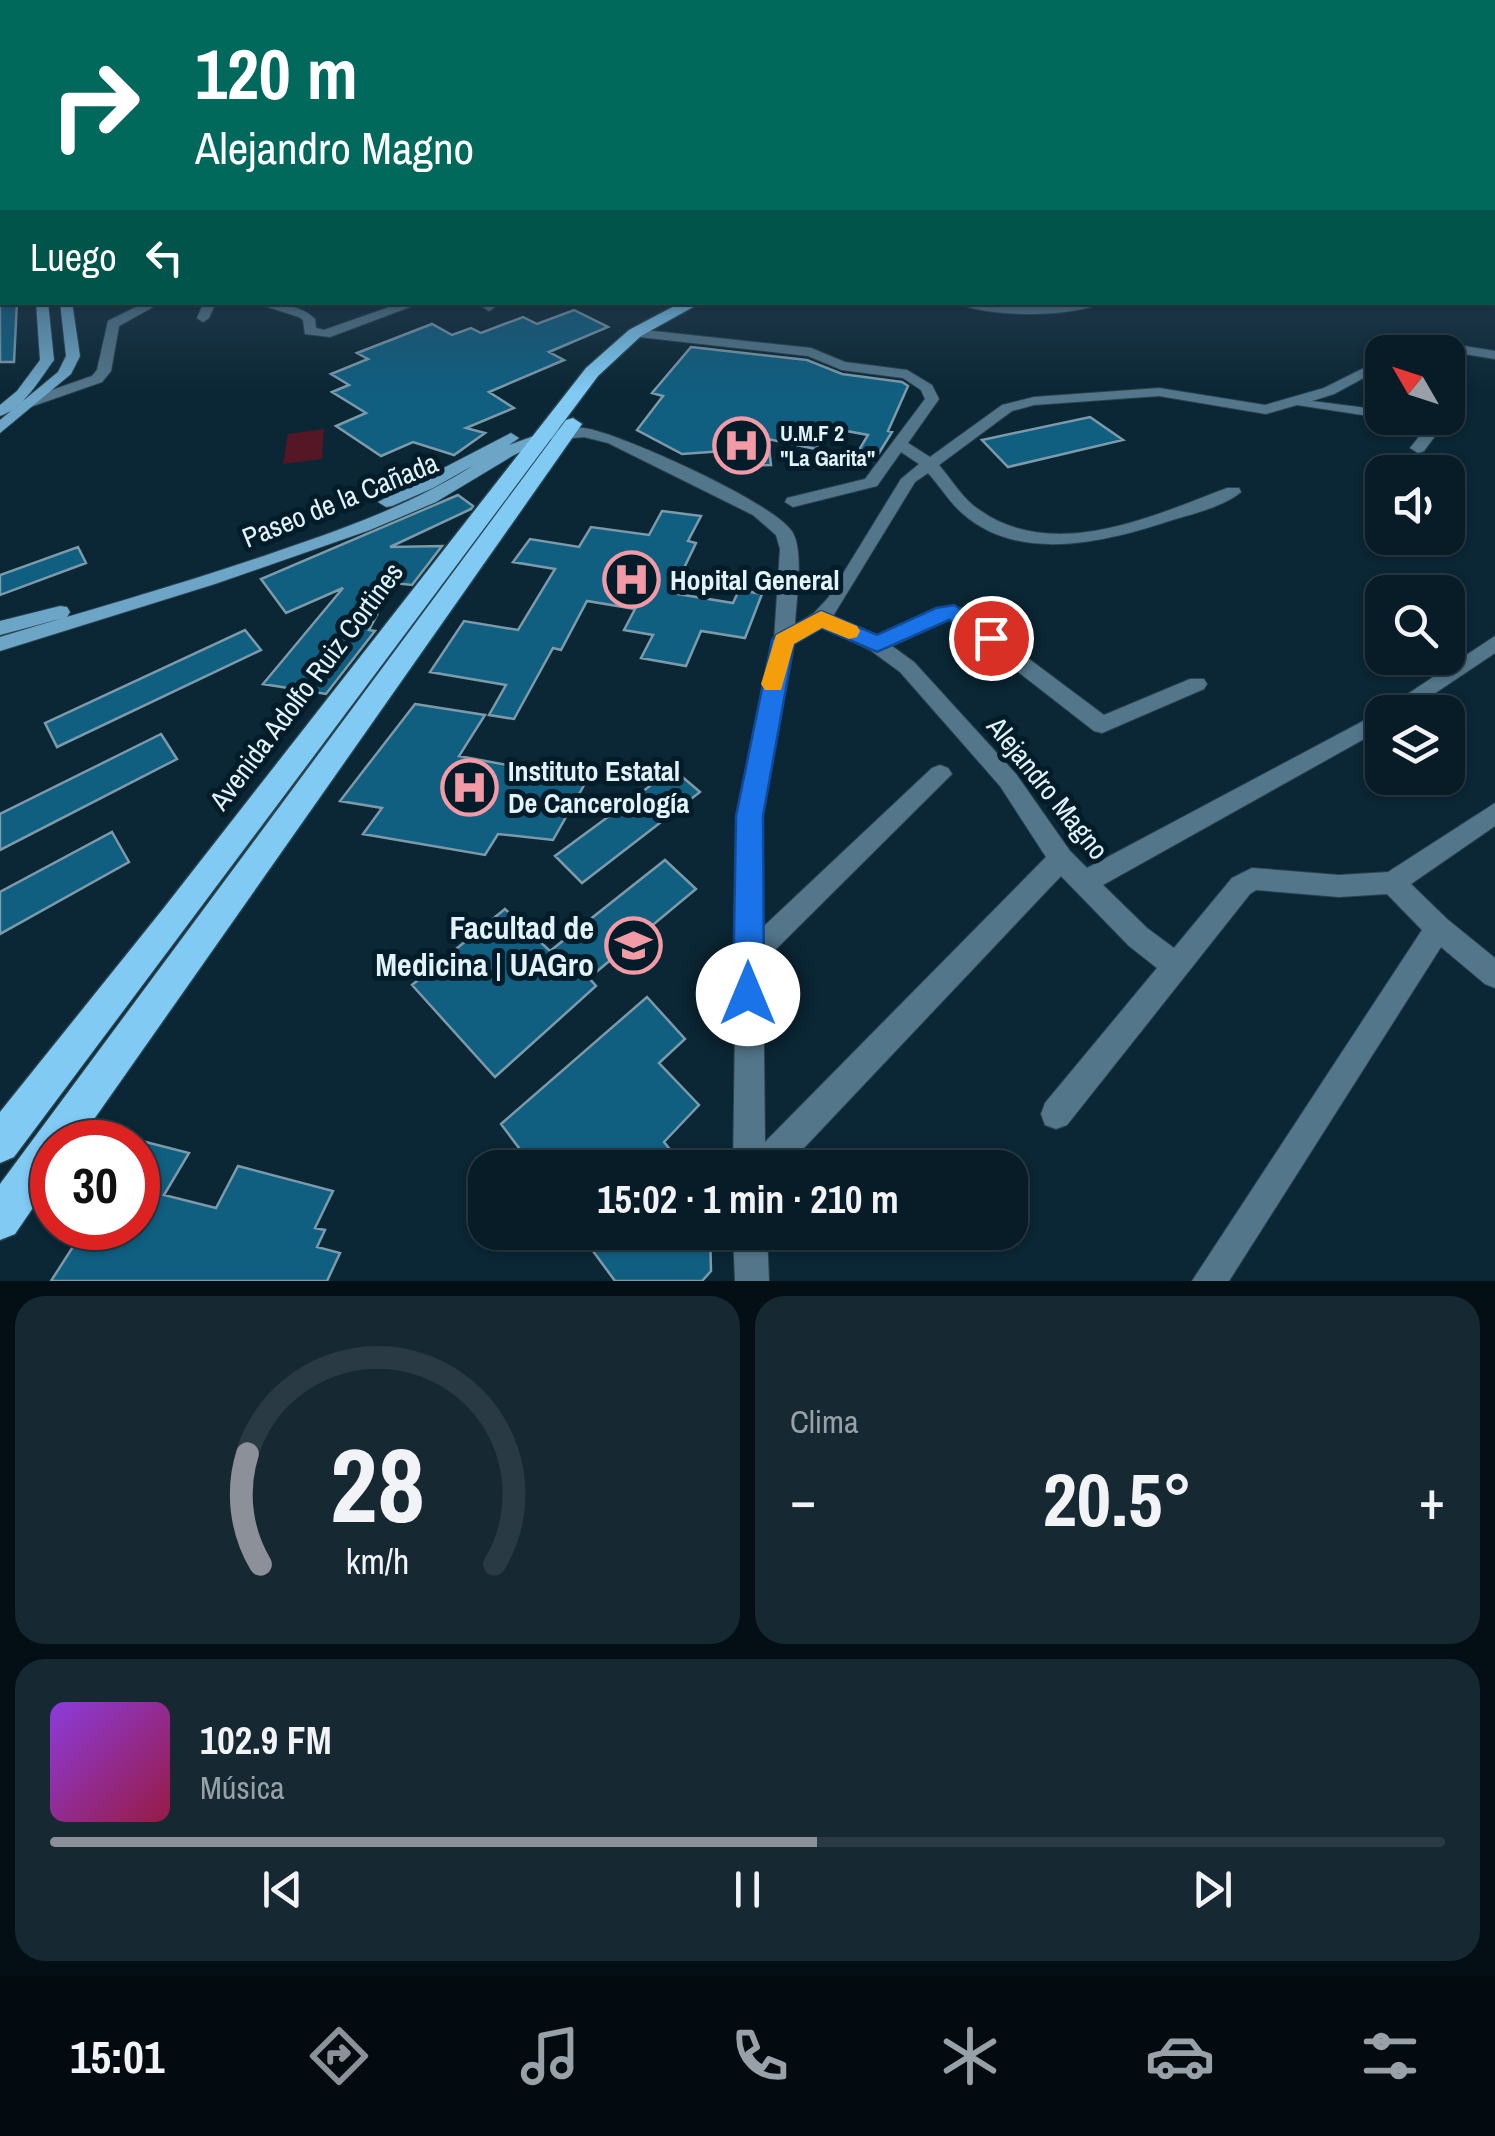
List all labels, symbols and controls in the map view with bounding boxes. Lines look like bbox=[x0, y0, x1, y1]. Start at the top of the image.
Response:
text: 120 m bbox=[195, 27, 358, 121]
icon: right bbox=[30, 40, 160, 170]
text: Alejandro Magno bbox=[195, 117, 474, 178]
icon: left bbox=[137, 230, 192, 285]
text: Luego bbox=[30, 232, 117, 283]
north arrow bbox=[1365, 335, 1465, 435]
map controls bbox=[1365, 335, 1465, 795]
hospital icon: U.M.F 2 "La Garita" bbox=[711, 416, 771, 476]
place label: U.M.F 2 "La Garita" bbox=[780, 418, 875, 473]
street label: Paseo de la Cañada bbox=[236, 443, 444, 557]
button: sound bbox=[1365, 455, 1465, 555]
hospital icon: Hopital General bbox=[601, 550, 661, 610]
street label: Avenida Adolfo Ruiz Cortines bbox=[200, 554, 412, 818]
place label: Hopital General bbox=[670, 561, 840, 599]
button: search bbox=[1365, 575, 1465, 675]
pin bbox=[949, 596, 1034, 681]
icon: arrive bbox=[964, 611, 1019, 666]
button: layers bbox=[1365, 695, 1465, 795]
street label: Alejandro Magno bbox=[978, 708, 1117, 867]
place label: Instituto Estatal De Cancerología bbox=[508, 752, 689, 822]
hospital icon: Instituto Estatal De Cancerología bbox=[439, 757, 499, 817]
place label: Facultad de Medicina | UAGro bbox=[375, 906, 594, 986]
school or university icon: Facultad de Medicina | UAGro bbox=[603, 915, 663, 975]
position arrow bbox=[696, 942, 800, 1046]
speed limit sign: 30 bbox=[30, 1120, 160, 1250]
text: 15:02 · 1 min · 210 m bbox=[597, 1174, 899, 1225]
text: Clima bbox=[790, 1400, 859, 1443]
text: 28 bbox=[330, 1414, 425, 1554]
text: 20.5° bbox=[1043, 1448, 1192, 1549]
text: − bbox=[790, 1462, 816, 1536]
text: + bbox=[1419, 1462, 1445, 1536]
text: km/h bbox=[346, 1537, 409, 1585]
text: 102.9 FM bbox=[200, 1715, 332, 1766]
text: Música bbox=[200, 1766, 285, 1809]
icon: previous bbox=[255, 1862, 310, 1917]
icon: pause bbox=[720, 1862, 775, 1917]
icon: next bbox=[1185, 1862, 1240, 1917]
icon: directions bbox=[304, 2021, 374, 2091]
icon: music bbox=[515, 2021, 585, 2091]
icon: phone bbox=[725, 2021, 795, 2091]
icon: climate bbox=[935, 2021, 1005, 2091]
icon: car bbox=[1145, 2021, 1215, 2091]
icon: filters bbox=[1355, 2021, 1425, 2091]
text: 15:01 bbox=[70, 2026, 164, 2087]

